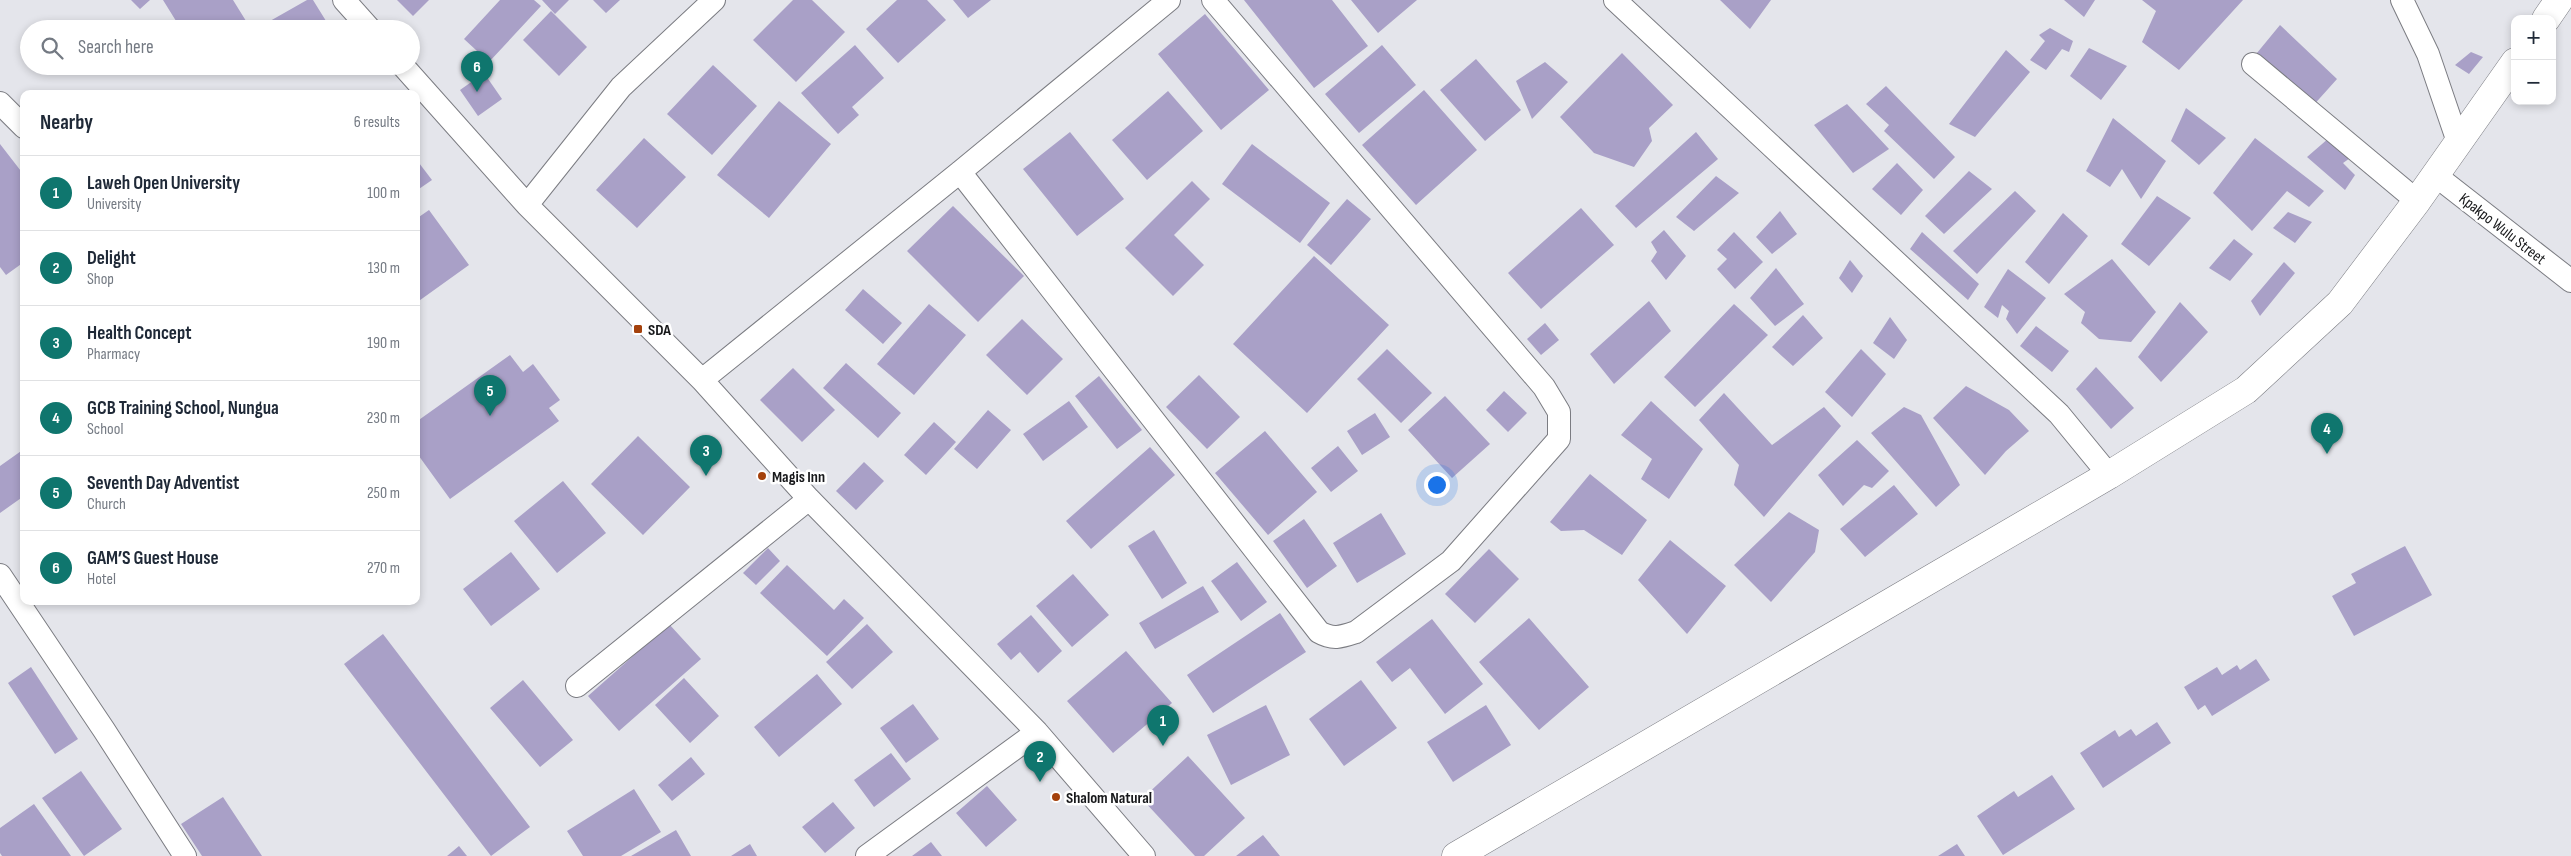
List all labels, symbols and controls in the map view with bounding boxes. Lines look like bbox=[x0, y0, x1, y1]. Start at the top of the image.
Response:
map controls bbox=[2511, 15, 2556, 105]
button: + bbox=[2511, 15, 2556, 60]
search box bbox=[20, 20, 420, 75]
icon: search bbox=[38, 34, 66, 62]
text: Search here bbox=[78, 36, 154, 59]
pin: 6 bbox=[461, 51, 493, 92]
button: − bbox=[2511, 60, 2556, 105]
text: Nearby bbox=[40, 110, 93, 135]
text: 6 results bbox=[354, 113, 400, 132]
text: Laweh Open University bbox=[87, 172, 240, 195]
text: 1 bbox=[53, 184, 59, 203]
text: 100 m bbox=[367, 184, 400, 203]
street label: Kpakpo Wulu Street bbox=[2455, 189, 2549, 269]
text: University bbox=[87, 195, 141, 214]
text: Delight bbox=[87, 247, 136, 270]
text: 2 bbox=[52, 259, 60, 278]
text: 130 m bbox=[368, 259, 400, 278]
text: Shop bbox=[87, 270, 114, 289]
place label: SDA bbox=[648, 321, 671, 340]
text: Health Concept bbox=[87, 322, 192, 345]
marker: SDA bbox=[632, 323, 644, 335]
text: 3 bbox=[52, 334, 60, 353]
text: 190 m bbox=[367, 334, 400, 353]
text: Pharmacy bbox=[87, 345, 140, 364]
pin: 5 bbox=[474, 375, 506, 416]
text: GCB Training School, Nungua bbox=[87, 397, 279, 420]
text: 4 bbox=[52, 409, 60, 428]
text: 230 m bbox=[367, 409, 400, 428]
pin: 4 bbox=[2311, 413, 2343, 454]
text: School bbox=[87, 420, 123, 439]
pin: 3 bbox=[690, 435, 722, 476]
place label: Magis Inn bbox=[772, 468, 825, 487]
marker: Magis Inn bbox=[756, 470, 768, 482]
text: Seventh Day Adventist bbox=[87, 472, 239, 495]
your location bbox=[1424, 472, 1450, 498]
text: 5 bbox=[52, 484, 60, 503]
text: 250 m bbox=[367, 484, 400, 503]
text: Church bbox=[87, 495, 126, 514]
text: GAM’S Guest House bbox=[87, 547, 219, 570]
text: 6 bbox=[52, 559, 60, 578]
text: 270 m bbox=[367, 559, 400, 578]
text: Hotel bbox=[87, 570, 116, 589]
pin: 1 bbox=[1147, 705, 1179, 746]
pin: 2 bbox=[1024, 741, 1056, 782]
place label: Shalom Natural bbox=[1066, 789, 1152, 808]
marker: Shalom Natural bbox=[1050, 791, 1062, 803]

